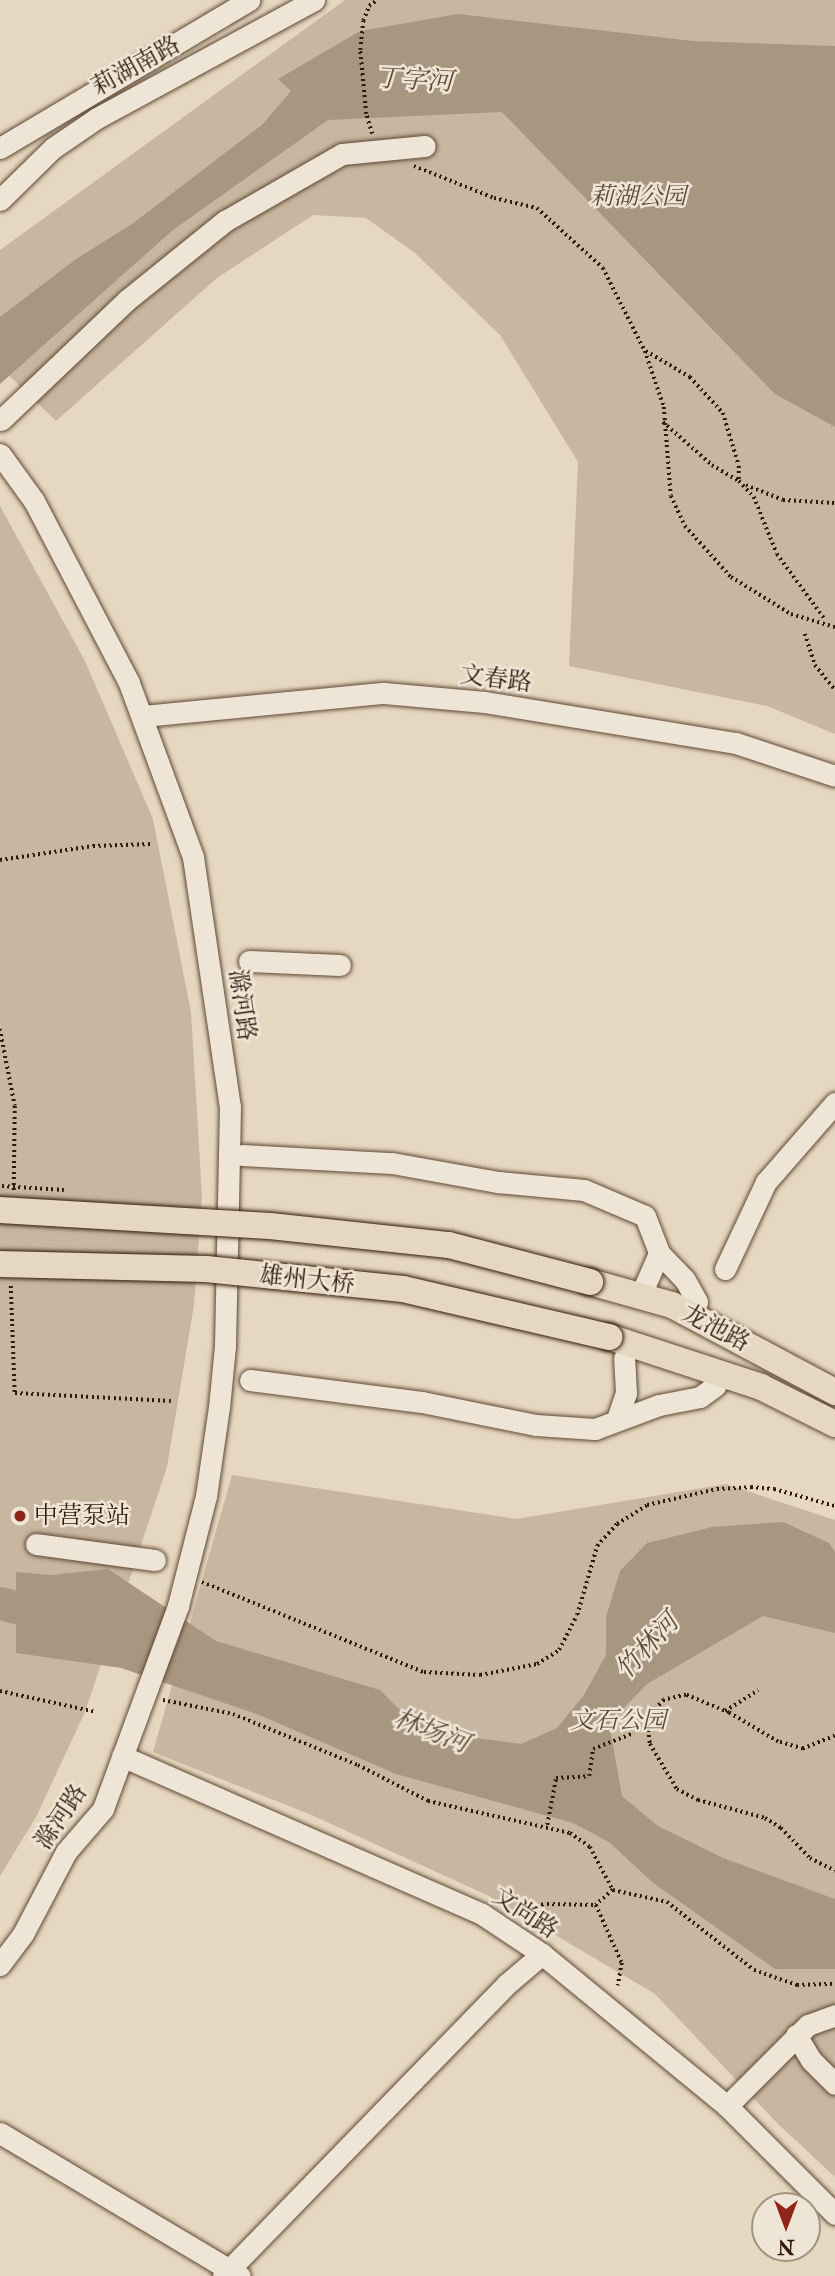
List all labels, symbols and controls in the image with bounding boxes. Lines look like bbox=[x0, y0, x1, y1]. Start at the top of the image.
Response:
street label: 莉湖南路 bbox=[87, 30, 185, 102]
water label: 丁字河 bbox=[374, 63, 454, 99]
park label: 莉湖公园 bbox=[590, 183, 686, 211]
street label: 文春路 bbox=[459, 660, 533, 698]
street label: 滁河路 bbox=[223, 967, 261, 1043]
street label: 雄州大桥 bbox=[258, 1261, 356, 1299]
street label: 龙池路 bbox=[677, 1298, 755, 1358]
place label: 中营泵站 bbox=[34, 1502, 130, 1530]
marker: 中营泵站 bbox=[12, 1508, 28, 1524]
water label: 竹林河 bbox=[610, 1608, 686, 1686]
water label: 林场河 bbox=[389, 1703, 473, 1761]
park label: 文石公园 bbox=[570, 1707, 666, 1735]
street label: 滁河路 bbox=[29, 1779, 93, 1855]
street label: 文尚路 bbox=[487, 1881, 563, 1945]
north arrow bbox=[751, 2192, 821, 2262]
text: N bbox=[778, 2234, 795, 2258]

